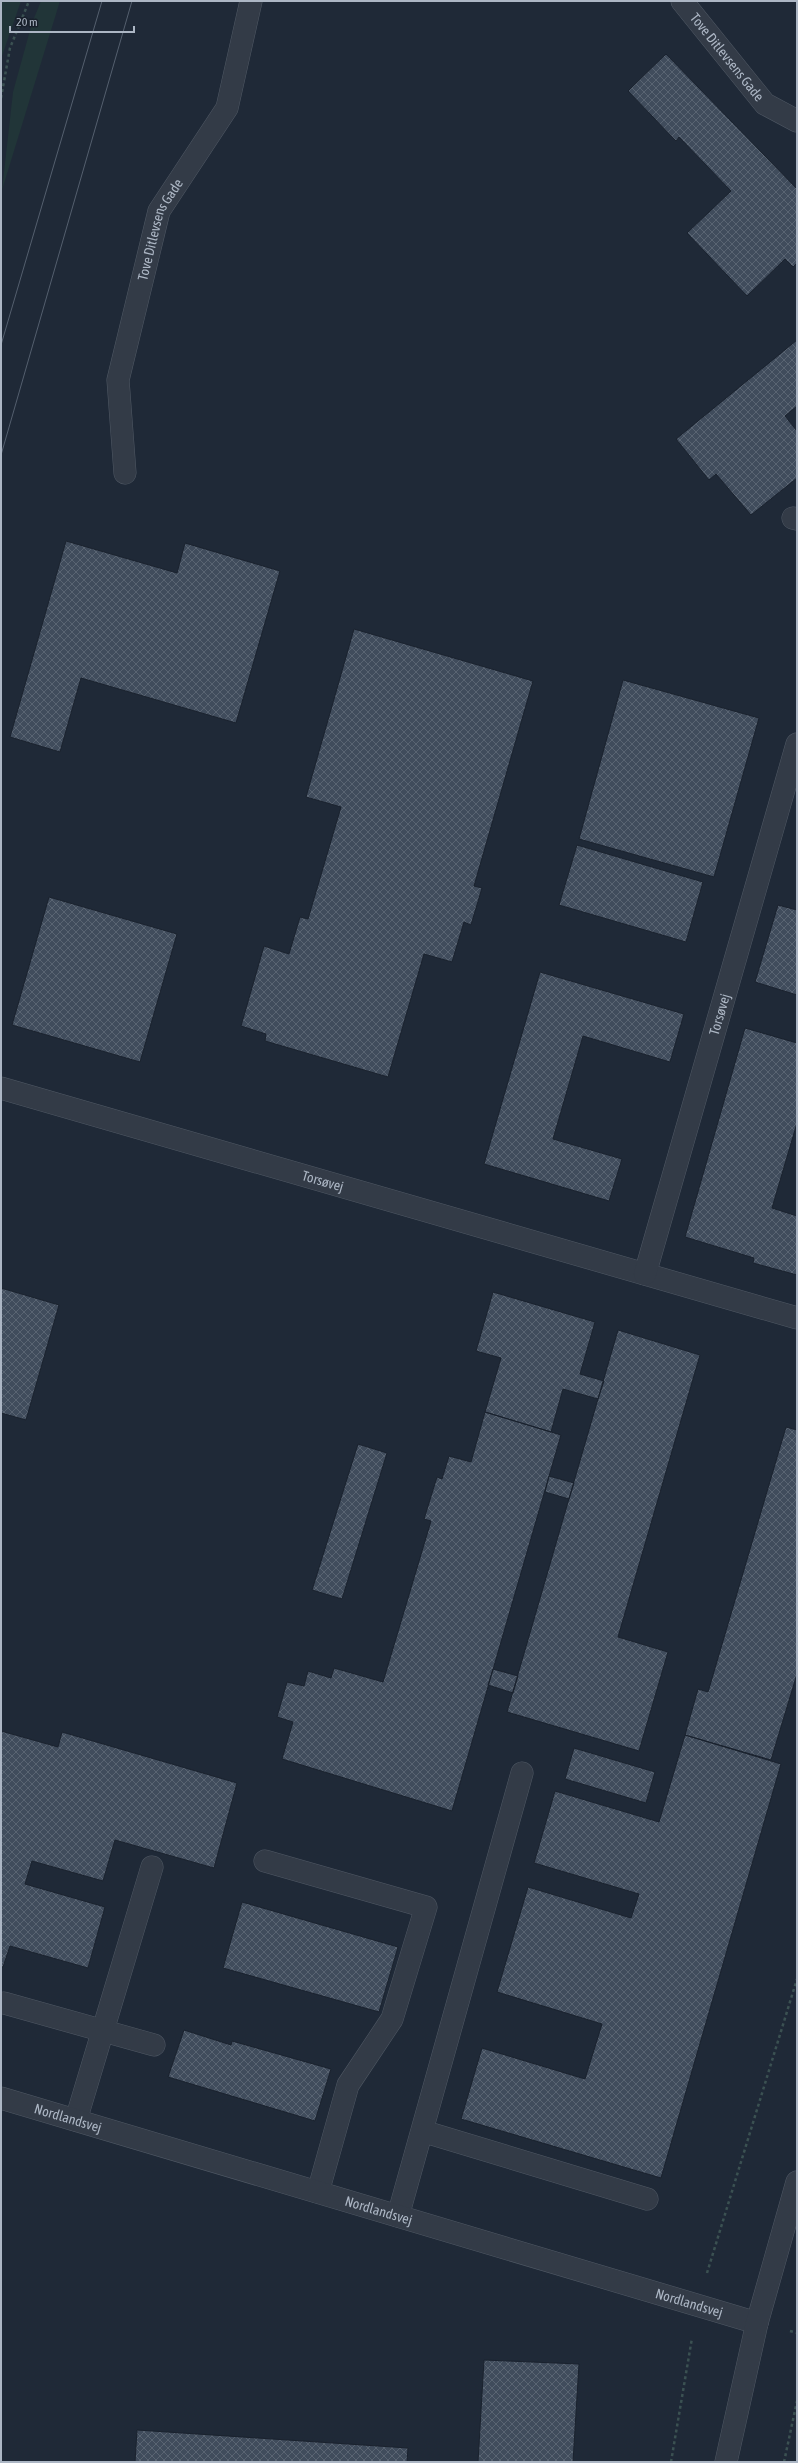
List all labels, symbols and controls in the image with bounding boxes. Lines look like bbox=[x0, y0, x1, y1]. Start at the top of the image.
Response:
scale bar bbox=[10, 8, 134, 34]
street label: Tove Ditlevsens Gade bbox=[687, 10, 767, 104]
text: 20 m bbox=[16, 15, 38, 29]
street label: Tove Ditlevsens Gade bbox=[134, 176, 186, 282]
street label: Torsøvej bbox=[706, 992, 733, 1037]
street label: Torsøvej bbox=[300, 1167, 346, 1195]
street label: Nordlandsvej bbox=[33, 2100, 104, 2136]
street label: Nordlandsvej bbox=[343, 2193, 414, 2228]
street label: Nordlandsvej bbox=[654, 2285, 725, 2320]

